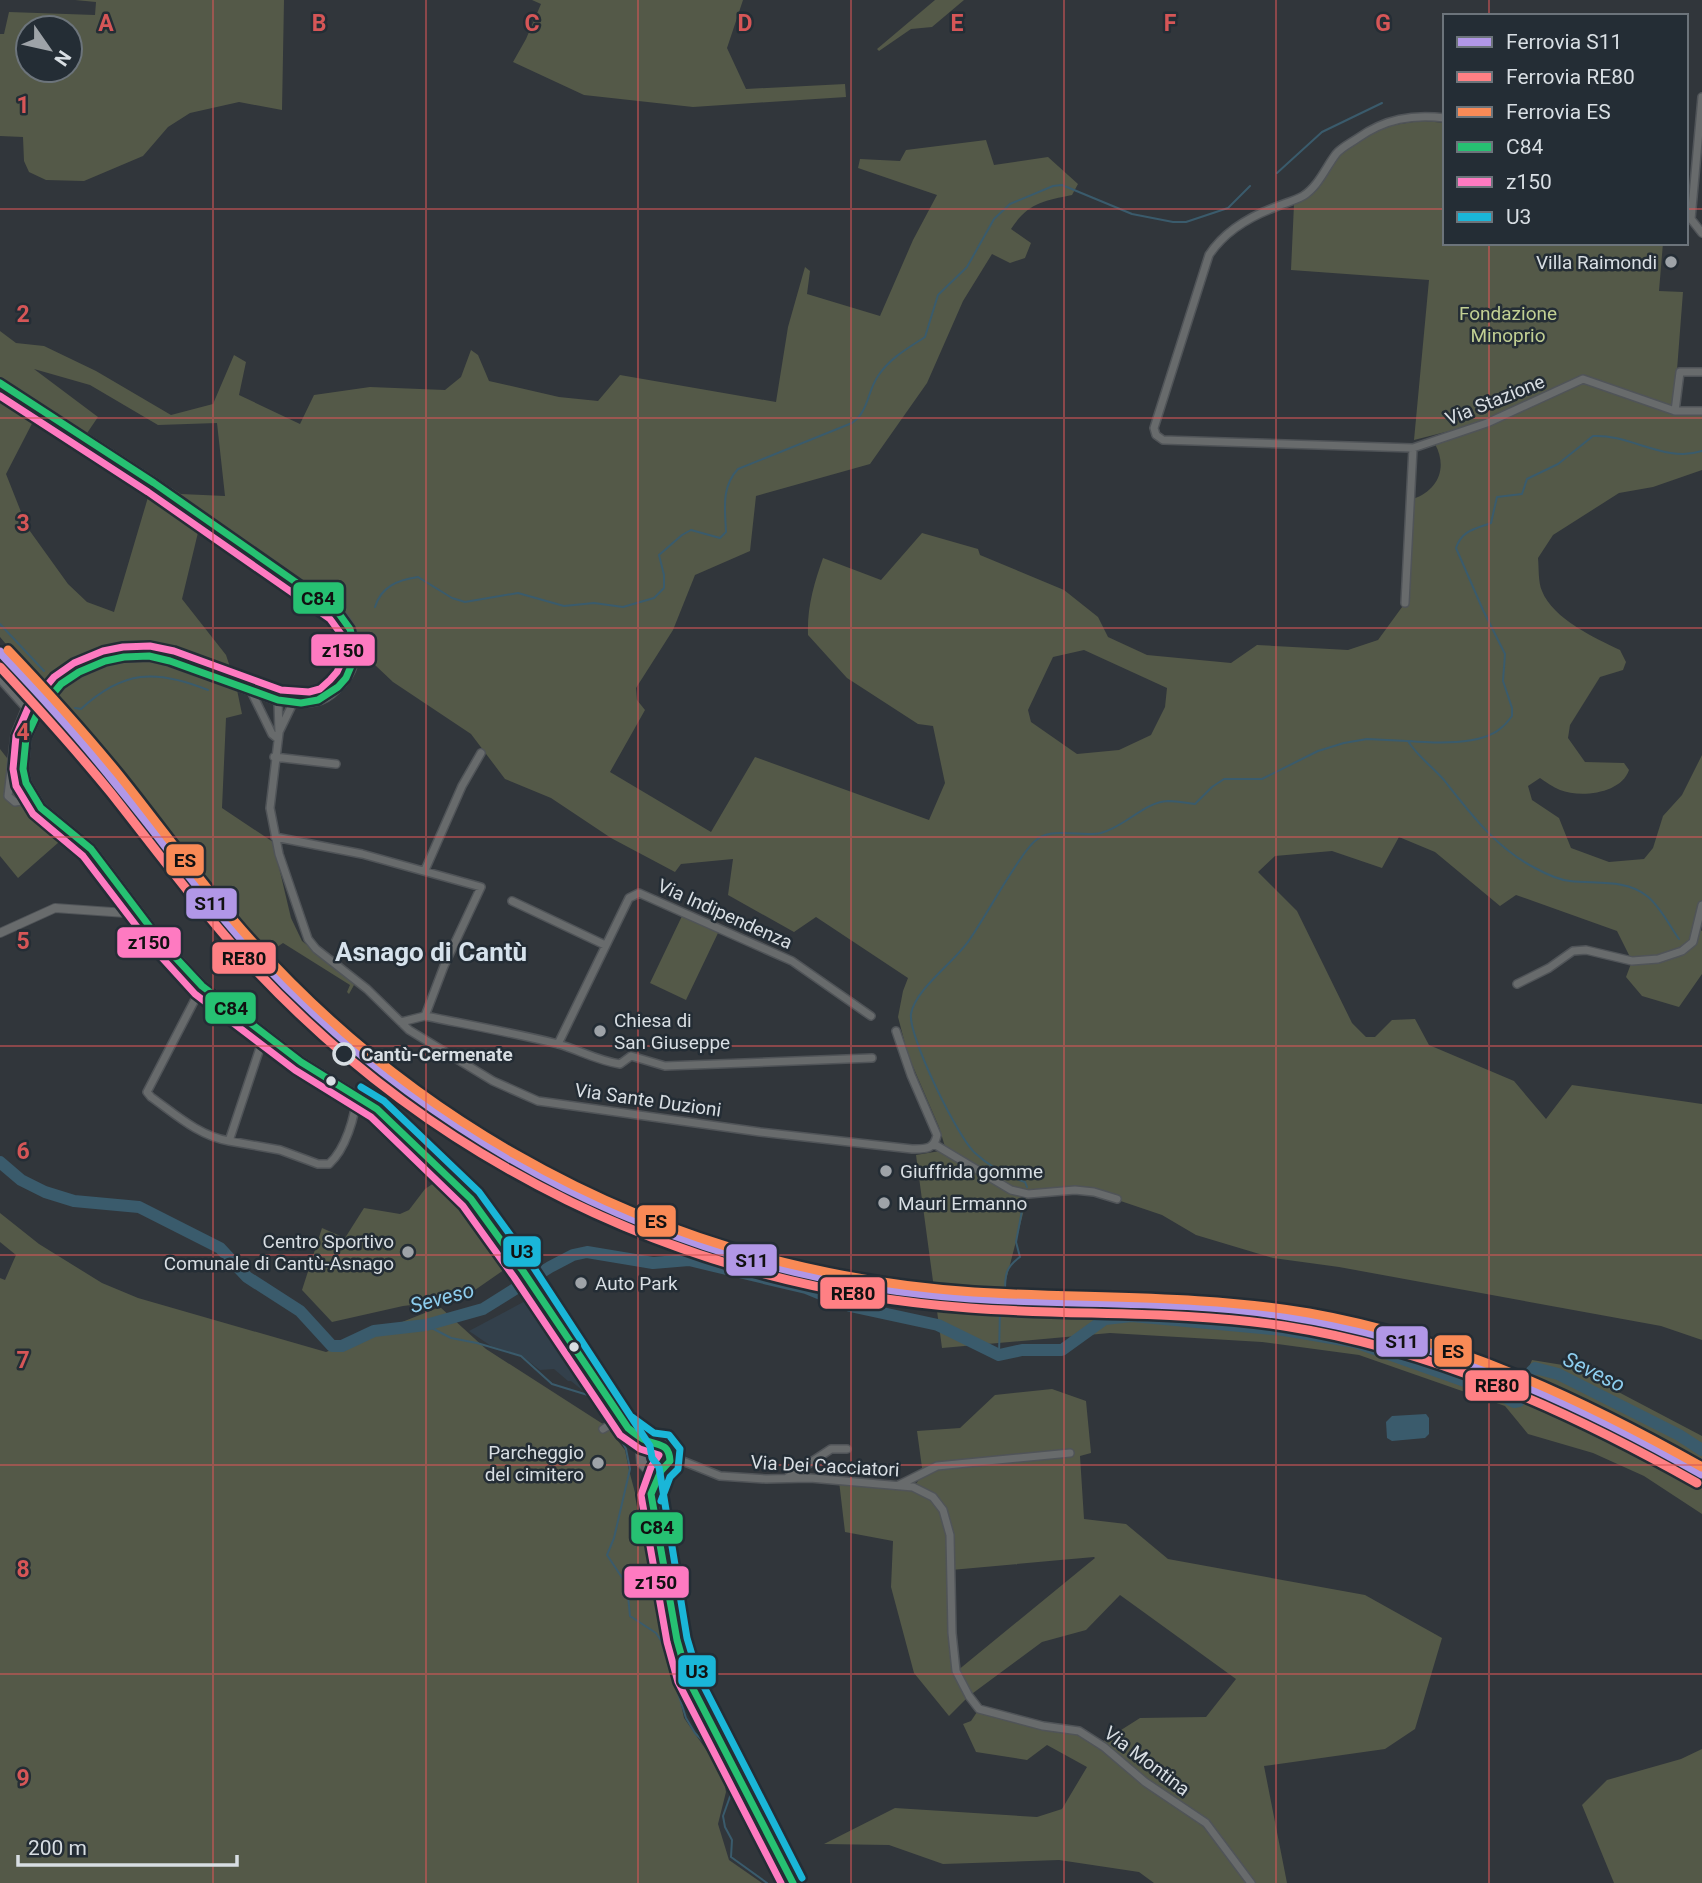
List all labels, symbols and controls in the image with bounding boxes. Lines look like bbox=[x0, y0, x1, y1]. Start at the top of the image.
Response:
text: A bbox=[98, 10, 114, 37]
text: B bbox=[312, 10, 326, 37]
text: C bbox=[524, 10, 540, 37]
text: D bbox=[738, 10, 752, 37]
text: E bbox=[951, 10, 964, 37]
text: F bbox=[1164, 10, 1177, 37]
text: G bbox=[1375, 10, 1391, 37]
north arrow bbox=[14, 14, 84, 84]
legend bbox=[1443, 14, 1688, 245]
text: Ferrovia S11 bbox=[1506, 30, 1622, 54]
text: N bbox=[49, 46, 76, 70]
text: Ferrovia RE80 bbox=[1506, 65, 1635, 89]
text: 1 bbox=[16, 92, 30, 119]
text: Ferrovia ES bbox=[1506, 100, 1611, 124]
text: C84 bbox=[1506, 135, 1543, 159]
text: z150 bbox=[1506, 170, 1552, 194]
text: U3 bbox=[1506, 205, 1531, 229]
place label: Villa Raimondi bbox=[1536, 251, 1657, 274]
marker: Villa Raimondi bbox=[1663, 254, 1679, 270]
text: 2 bbox=[16, 301, 30, 328]
park label: Fondazione Minoprio bbox=[1459, 302, 1557, 347]
street label: Via Stazione bbox=[1442, 370, 1548, 430]
text: 3 bbox=[16, 510, 30, 537]
line badge: C84 bbox=[292, 581, 345, 615]
text: C84 bbox=[301, 587, 335, 610]
line badge: z150 bbox=[310, 633, 376, 667]
text: z150 bbox=[322, 639, 364, 662]
text: 4 bbox=[16, 719, 30, 746]
line badge: ES bbox=[165, 843, 205, 877]
text: ES bbox=[174, 849, 196, 872]
street label: Via Indipendenza bbox=[654, 874, 796, 954]
line badge: S11 bbox=[185, 887, 238, 920]
text: S11 bbox=[194, 892, 228, 915]
line badge: z150 bbox=[116, 926, 182, 959]
text: 5 bbox=[16, 928, 30, 955]
text: z150 bbox=[128, 931, 170, 954]
district label: Asnago di Cantù bbox=[335, 937, 527, 967]
line badge: RE80 bbox=[211, 941, 277, 975]
text: RE80 bbox=[222, 947, 266, 970]
line badge: C84 bbox=[204, 991, 257, 1025]
text: C84 bbox=[214, 997, 248, 1020]
place label: Chiesa di San Giuseppe bbox=[614, 1009, 730, 1054]
marker: Chiesa di San Giuseppe bbox=[592, 1023, 608, 1039]
marker: Cantù-Cermenate bbox=[333, 1043, 355, 1065]
place label: Cantù-Cermenate bbox=[361, 1043, 513, 1066]
unlabelled marker bbox=[324, 1074, 338, 1088]
street label: Via Sante Duzioni bbox=[573, 1078, 723, 1122]
text: 6 bbox=[16, 1138, 30, 1165]
place label: Giuffrida gomme bbox=[900, 1160, 1043, 1183]
marker: Giuffrida gomme bbox=[878, 1163, 894, 1179]
place label: Mauri Ermanno bbox=[898, 1192, 1027, 1215]
marker: Mauri Ermanno bbox=[876, 1195, 892, 1211]
line badge: ES bbox=[636, 1204, 677, 1238]
text: ES bbox=[645, 1210, 667, 1233]
place label: Centro Sportivo Comunale di Cantù-Asnago bbox=[164, 1230, 394, 1275]
line badge: U3 bbox=[502, 1235, 542, 1268]
text: U3 bbox=[510, 1240, 534, 1263]
line badge: S11 bbox=[725, 1243, 778, 1277]
marker: Centro Sportivo Comunale di Cantù-Asnago bbox=[400, 1244, 416, 1260]
text: S11 bbox=[735, 1249, 769, 1272]
place label: Auto Park bbox=[595, 1272, 678, 1295]
marker: Auto Park bbox=[573, 1275, 589, 1291]
line badge: RE80 bbox=[819, 1276, 886, 1310]
water label: Seveso bbox=[407, 1278, 477, 1318]
text: RE80 bbox=[831, 1282, 875, 1305]
line badge: S11 bbox=[1375, 1325, 1429, 1358]
text: S11 bbox=[1385, 1330, 1419, 1353]
line badge: ES bbox=[1433, 1334, 1473, 1368]
unlabelled marker bbox=[567, 1340, 581, 1354]
text: ES bbox=[1442, 1340, 1464, 1363]
text: 7 bbox=[16, 1347, 30, 1374]
water label: Seveso bbox=[1559, 1347, 1629, 1397]
line badge: RE80 bbox=[1464, 1369, 1530, 1402]
text: RE80 bbox=[1475, 1374, 1519, 1397]
place label: Parcheggio del cimitero bbox=[485, 1441, 584, 1486]
street label: Via Dei Cacciatori bbox=[750, 1451, 900, 1481]
marker: Parcheggio del cimitero bbox=[590, 1455, 606, 1471]
line badge: C84 bbox=[630, 1511, 684, 1545]
text: C84 bbox=[640, 1516, 674, 1539]
text: 8 bbox=[16, 1556, 30, 1583]
line badge: z150 bbox=[623, 1565, 690, 1599]
text: z150 bbox=[635, 1571, 677, 1594]
line badge: U3 bbox=[677, 1654, 717, 1688]
text: U3 bbox=[685, 1660, 709, 1683]
street label: Via Montina bbox=[1100, 1721, 1194, 1801]
text: 9 bbox=[16, 1765, 30, 1792]
scale bar bbox=[18, 1824, 236, 1868]
text: 200 m bbox=[28, 1836, 87, 1860]

